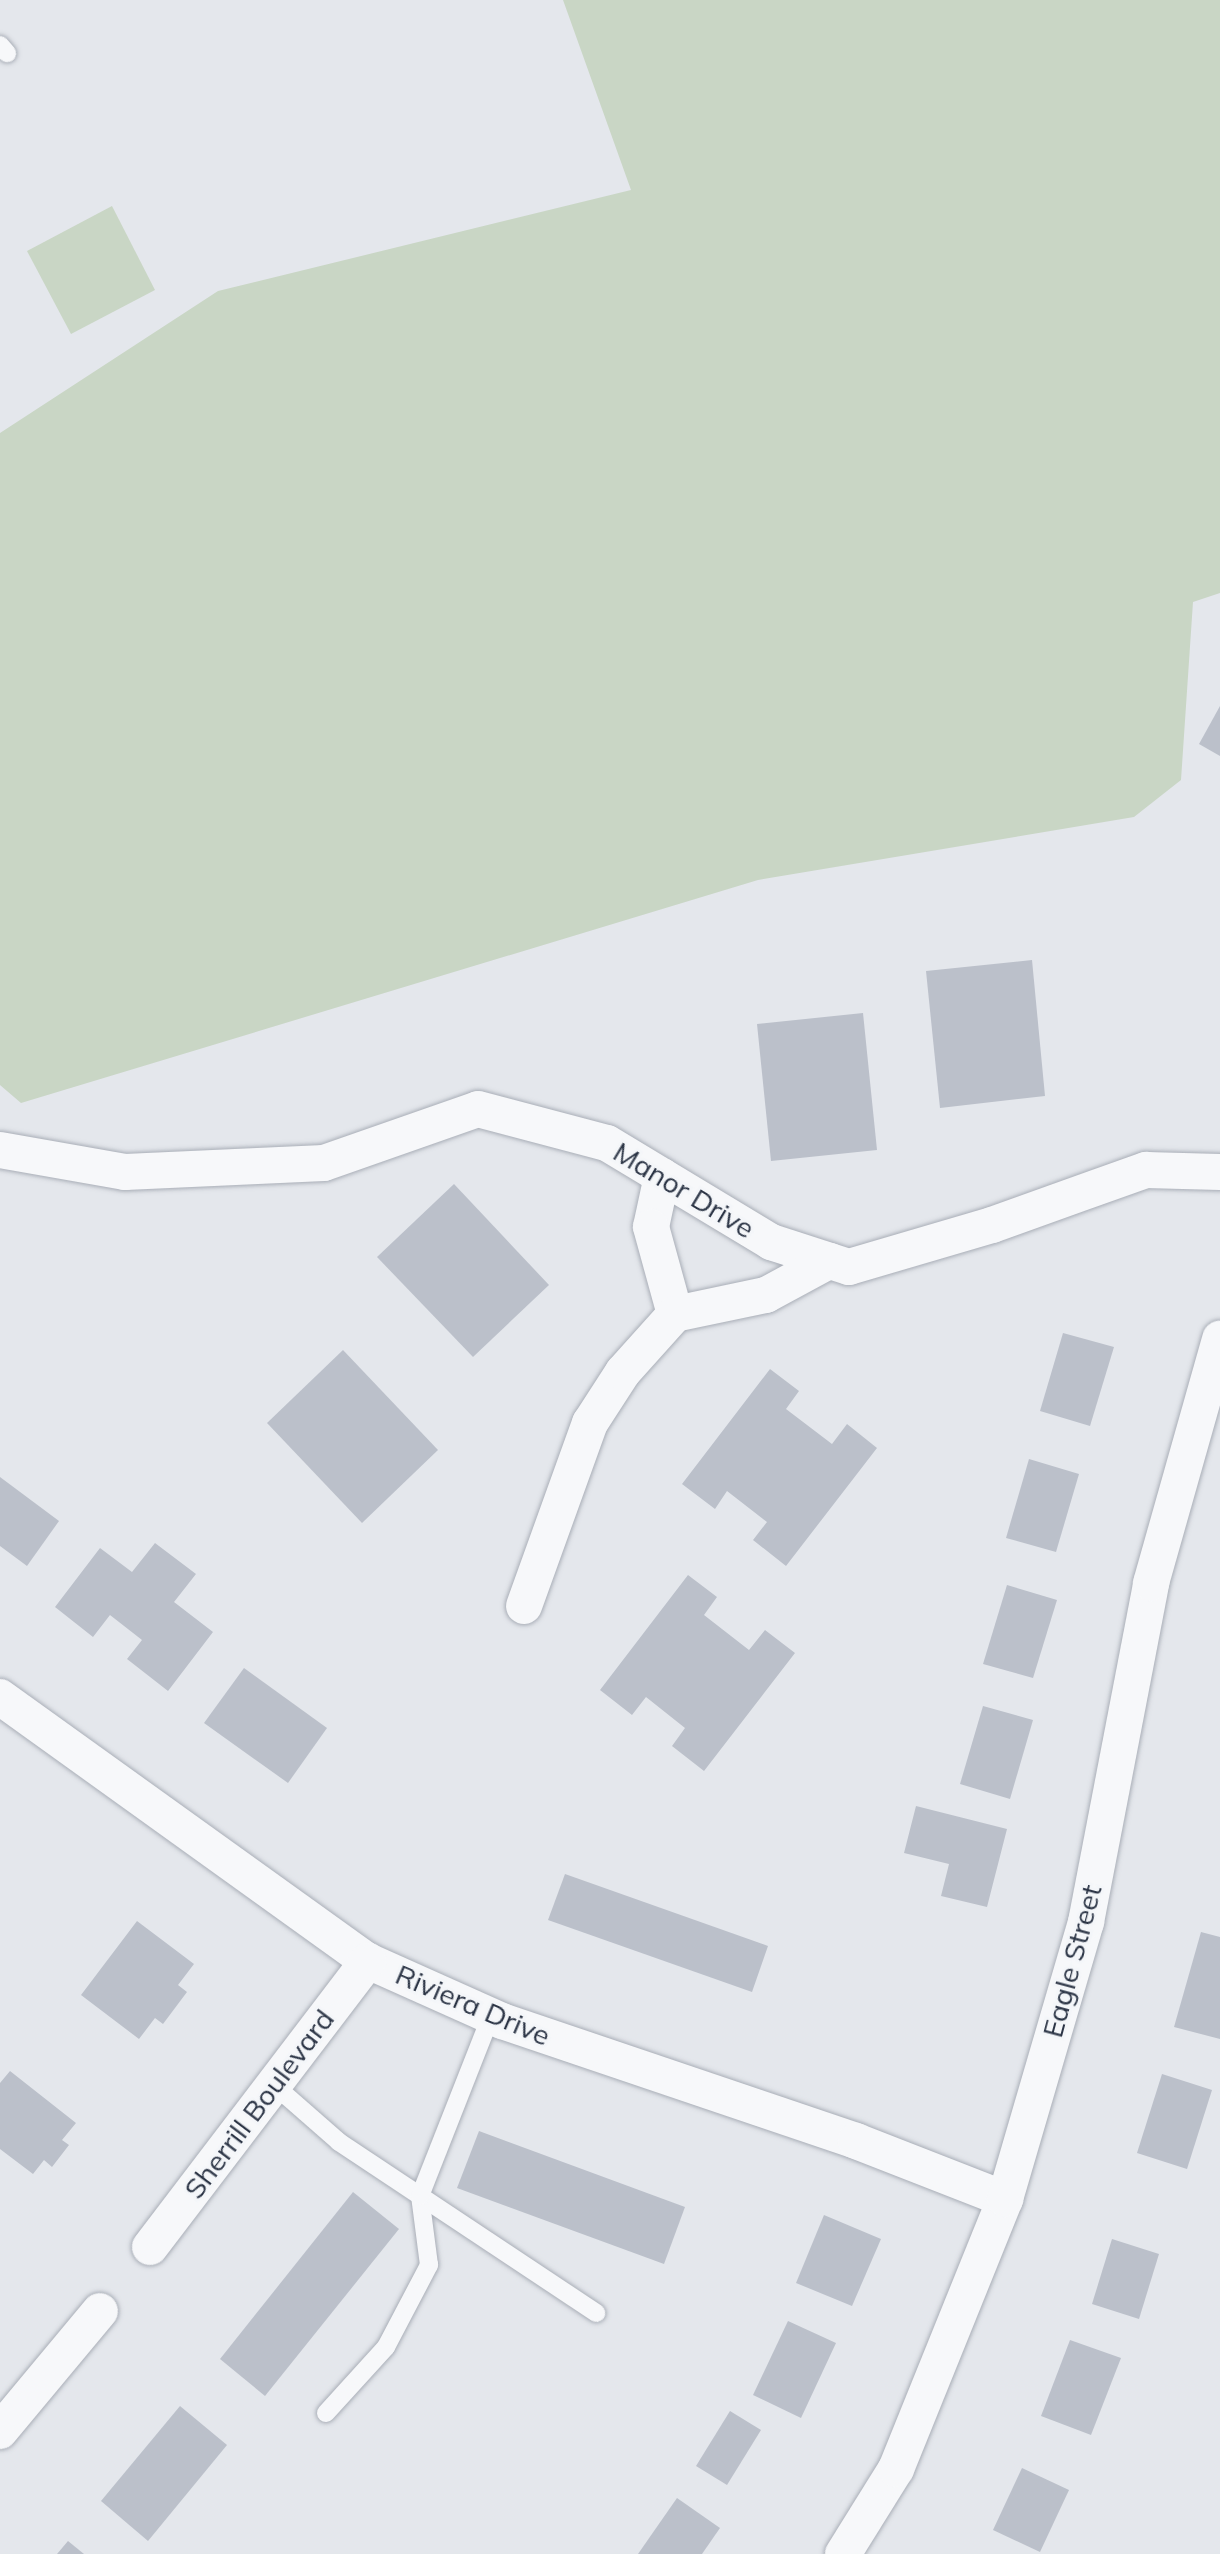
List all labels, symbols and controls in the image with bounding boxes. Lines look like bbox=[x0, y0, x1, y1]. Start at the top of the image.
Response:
street label: Manor Drive bbox=[607, 1135, 761, 1245]
street label: Eagle Street bbox=[1036, 1881, 1108, 2041]
street label: Riviera Drive bbox=[391, 1957, 555, 2053]
street label: Sherrill Boulevard bbox=[177, 2003, 341, 2205]

